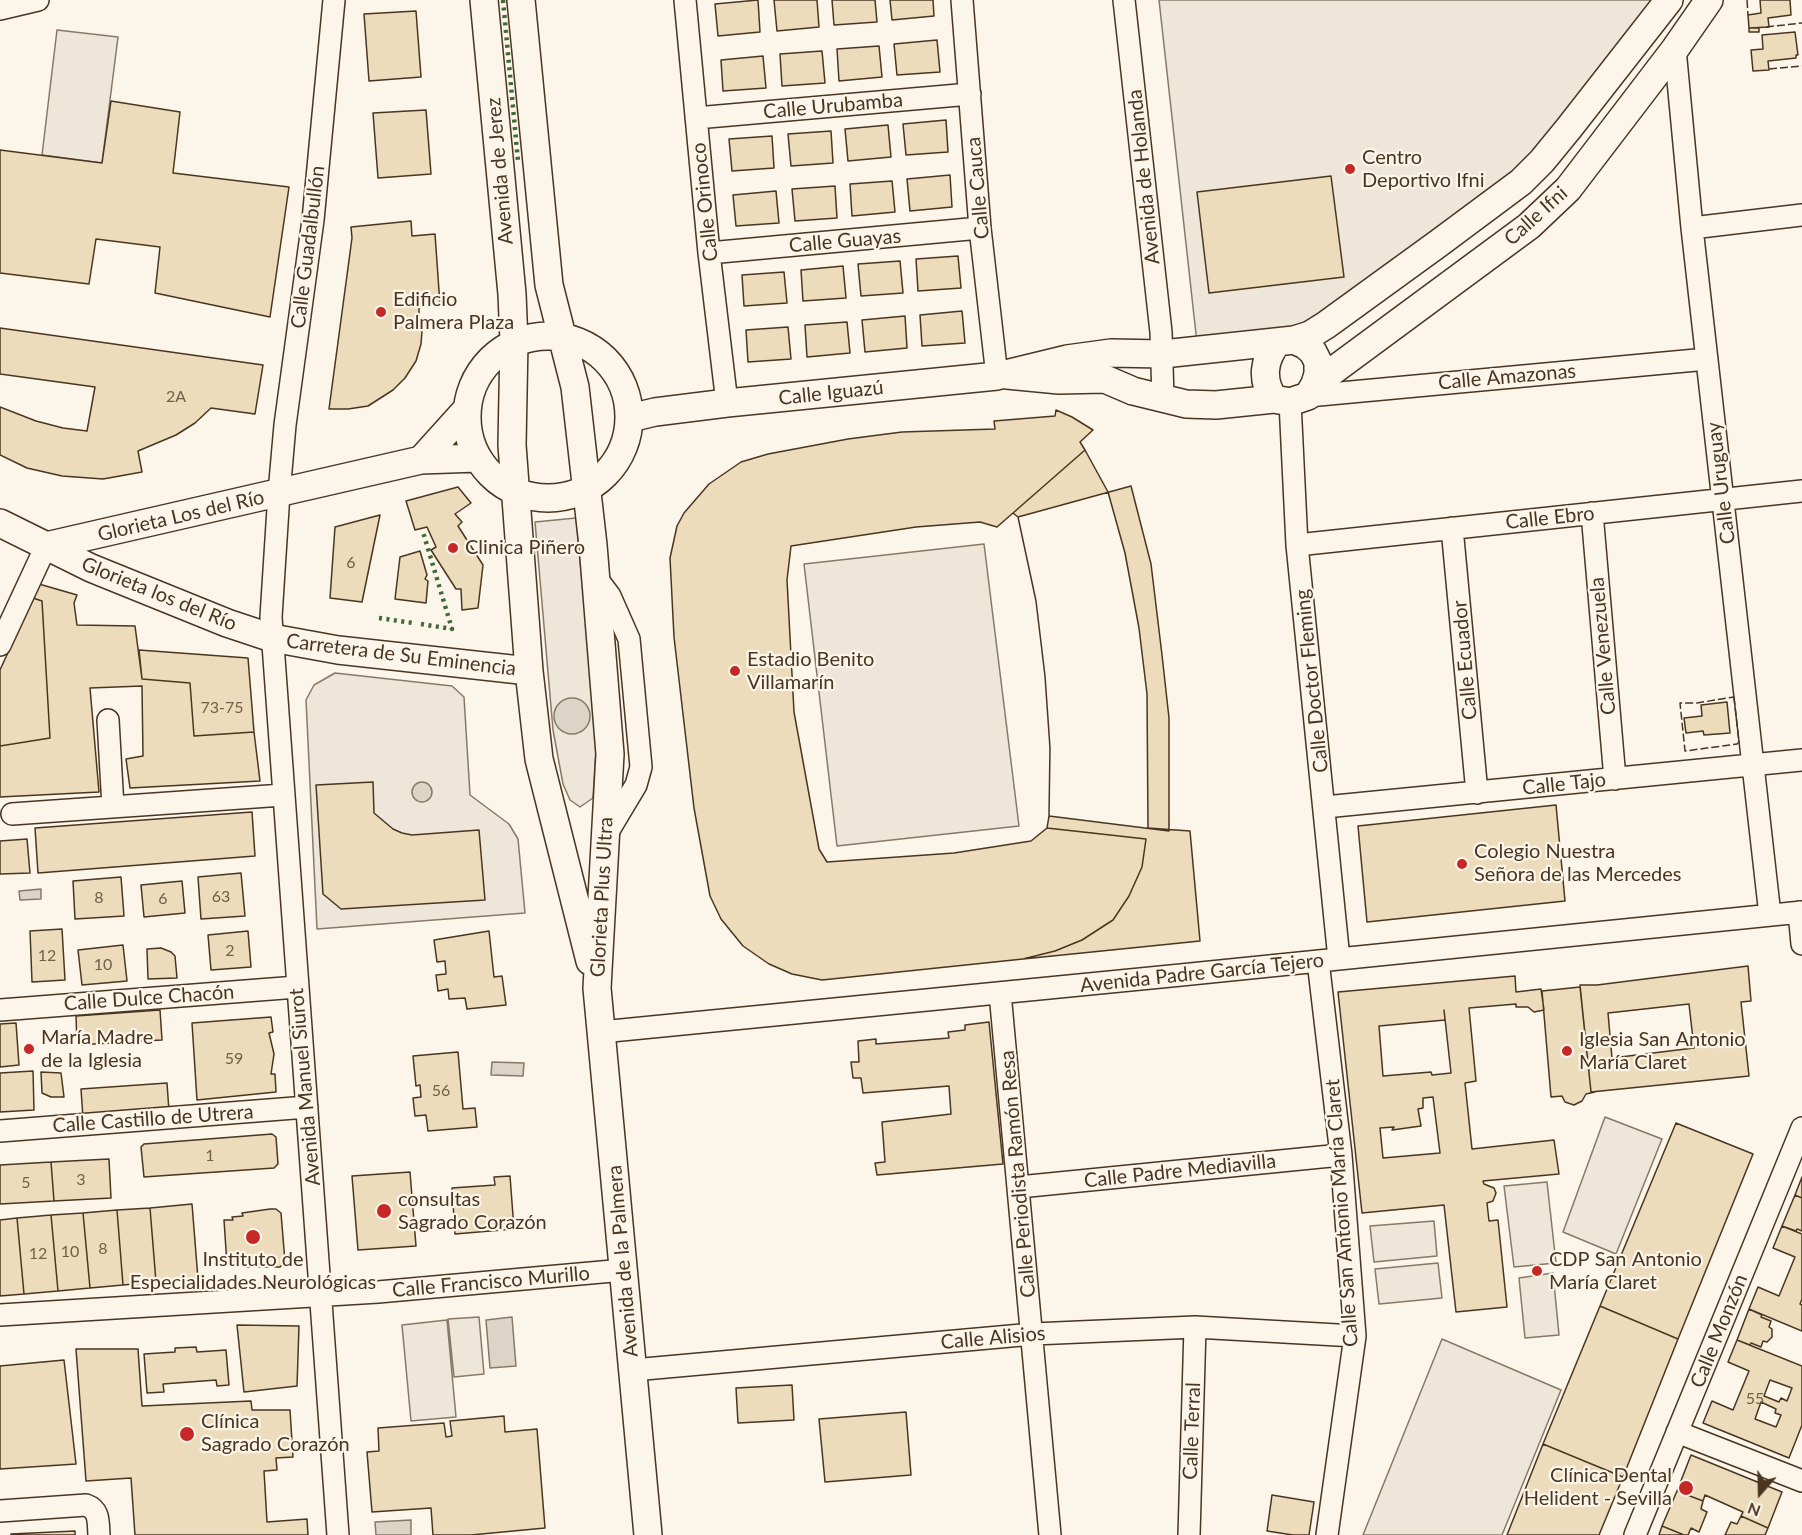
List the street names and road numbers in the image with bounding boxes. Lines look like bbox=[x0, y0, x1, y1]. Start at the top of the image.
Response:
street label: Calle Urubamba bbox=[762, 88, 904, 124]
street label: Avenida de Holanda bbox=[1123, 88, 1165, 266]
street label: Avenida de Jerez bbox=[482, 96, 518, 246]
street label: Calle Cauca bbox=[962, 136, 994, 240]
street label: Calle Orinoco bbox=[687, 141, 723, 263]
street label: Calle Guadalbullón bbox=[286, 164, 330, 330]
street label: Calle Ifni bbox=[1499, 181, 1573, 251]
street label: Calle Guayas bbox=[788, 224, 902, 258]
street label: Calle Amazonas bbox=[1437, 359, 1577, 395]
street label: Calle Iguazú bbox=[777, 376, 885, 410]
street label: Calle Uruguay bbox=[1702, 421, 1740, 545]
street label: Glorieta Los del Río bbox=[95, 485, 267, 547]
street label: Calle Ebro bbox=[1504, 501, 1596, 535]
street label: Glorieta los del Río bbox=[78, 552, 240, 636]
street label: Calle Venezuela bbox=[1585, 576, 1621, 716]
street label: Calle Doctor Fleming bbox=[1290, 588, 1334, 774]
street label: Calle Ecuador bbox=[1448, 599, 1482, 721]
street label: Carretera de Su Eminencia bbox=[285, 629, 517, 681]
street label: Calle Tajo bbox=[1521, 768, 1607, 800]
street label: Glorieta Plus Ultra bbox=[586, 816, 618, 978]
street label: Avenida Padre García Tejero bbox=[1079, 948, 1325, 998]
street label: Calle Dulce Chacón bbox=[63, 980, 235, 1016]
street label: Avenida Manuel Siurot bbox=[284, 987, 326, 1187]
street label: Calle Periodista Ramón Resa bbox=[995, 1049, 1041, 1299]
street label: Calle San Antonio María Claret bbox=[1321, 1078, 1363, 1348]
street label: Calle Castillo de Utrera bbox=[52, 1100, 254, 1138]
street label: Calle Padre Mediavilla bbox=[1083, 1149, 1277, 1193]
street label: Avenida de la Palmera bbox=[603, 1164, 643, 1358]
street label: Calle Francisco Murillo bbox=[391, 1261, 591, 1303]
street label: Calle Monzón bbox=[1685, 1271, 1753, 1391]
street label: Calle Alisios bbox=[940, 1321, 1046, 1355]
street label: Calle Terral bbox=[1178, 1382, 1206, 1480]

